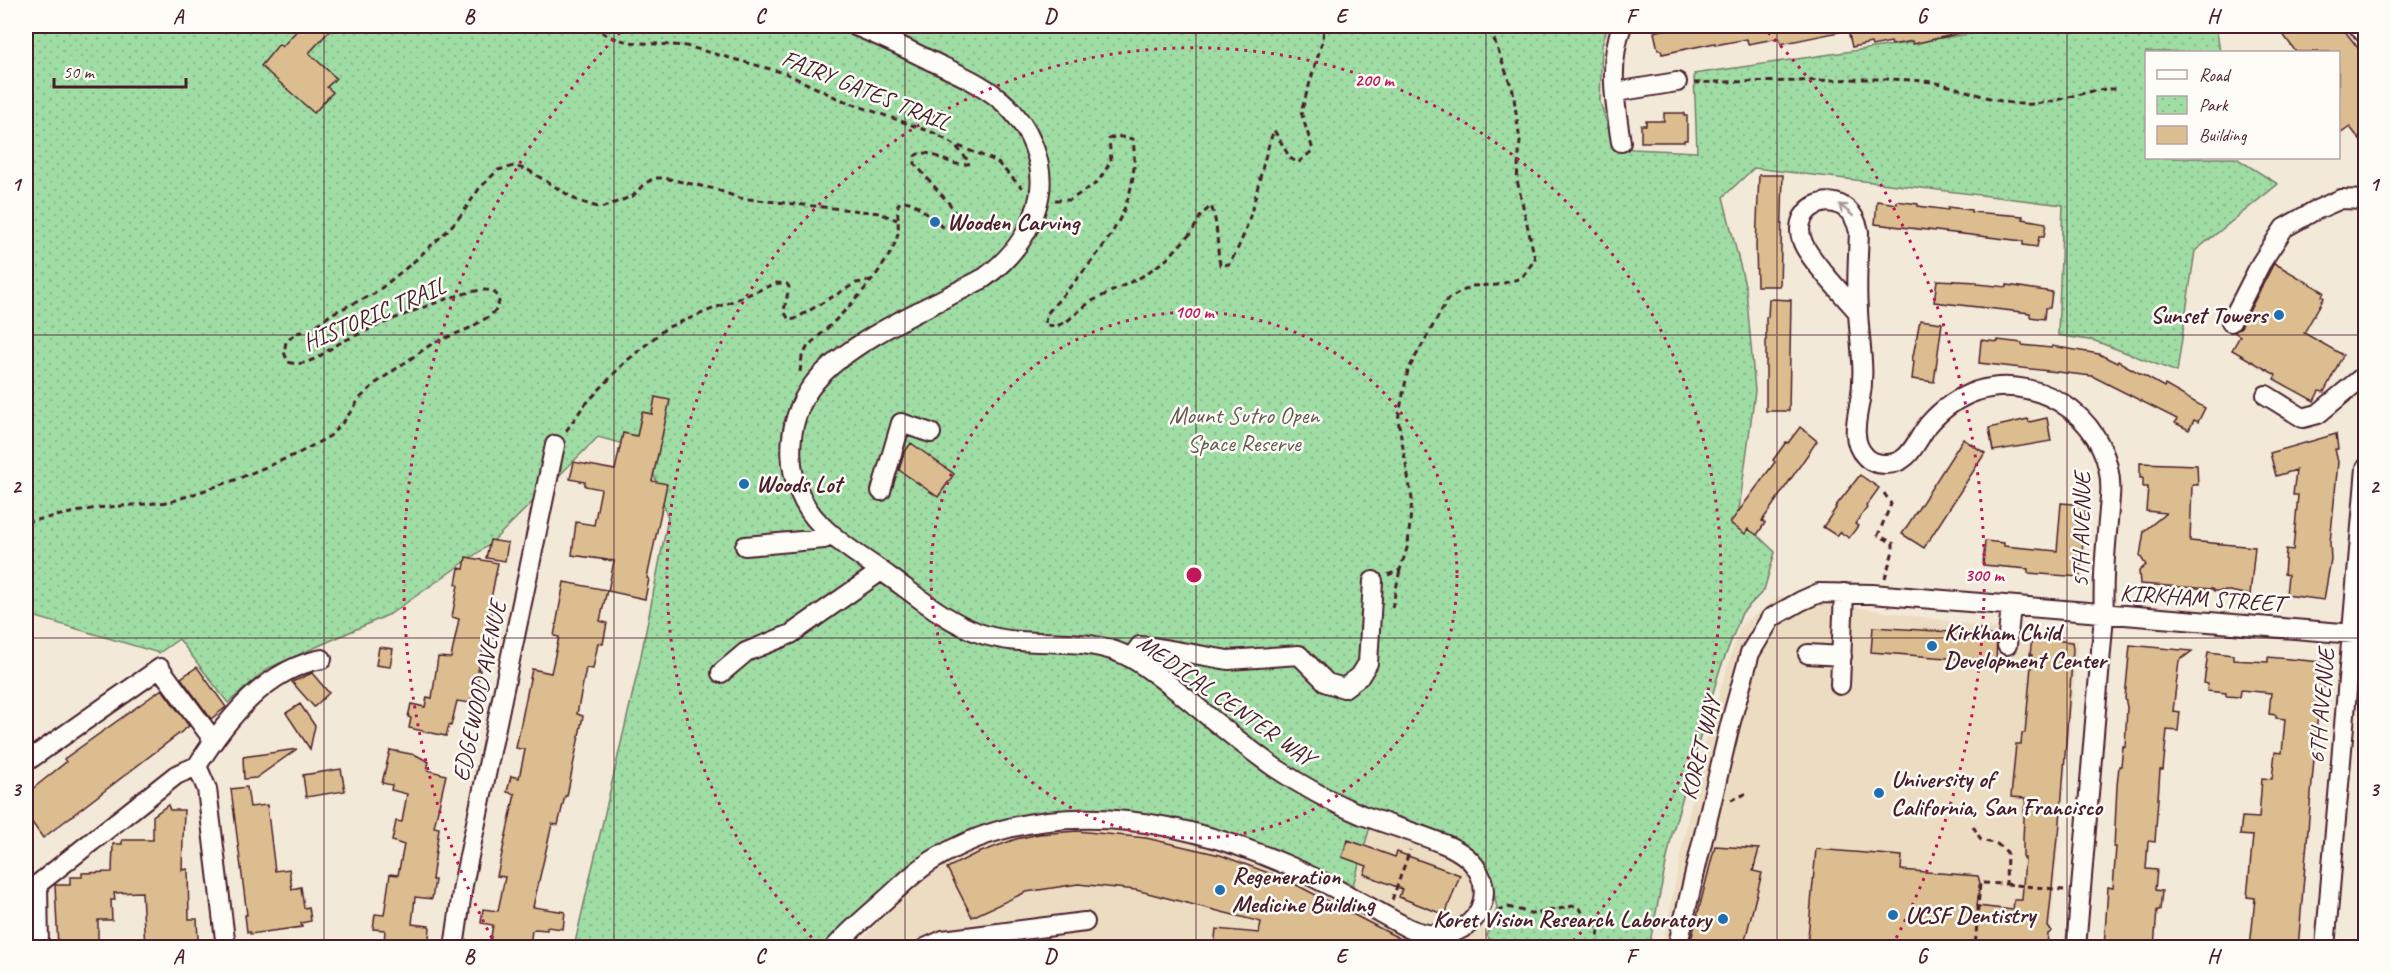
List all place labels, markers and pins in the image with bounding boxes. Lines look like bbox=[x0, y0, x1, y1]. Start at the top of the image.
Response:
place label: Wooden Carving bbox=[947, 207, 1082, 237]
marker: Wooden Carving bbox=[928, 215, 942, 229]
place label: Sunset Towers bbox=[2150, 300, 2270, 330]
marker: Sunset Towers bbox=[2272, 308, 2286, 322]
place label: Woods Lot bbox=[756, 469, 845, 499]
marker: Woods Lot bbox=[737, 477, 751, 491]
centre of rings bbox=[1184, 565, 1204, 585]
place label: Kirkham Child Development Center bbox=[1944, 617, 2108, 675]
marker: Kirkham Child Development Center bbox=[1925, 639, 1939, 653]
place label: University of California, San Francisco bbox=[1891, 764, 2104, 822]
marker: University of California, San Francisco bbox=[1872, 786, 1886, 800]
place label: Regeneration Medicine Building bbox=[1232, 861, 1377, 919]
marker: Regeneration Medicine Building bbox=[1213, 883, 1227, 897]
place label: UCSF Dentistry bbox=[1905, 900, 2038, 930]
place label: Koret Vision Research Laboratory bbox=[1433, 904, 1714, 934]
marker: UCSF Dentistry bbox=[1886, 908, 1900, 922]
marker: Koret Vision Research Laboratory bbox=[1716, 912, 1730, 926]

